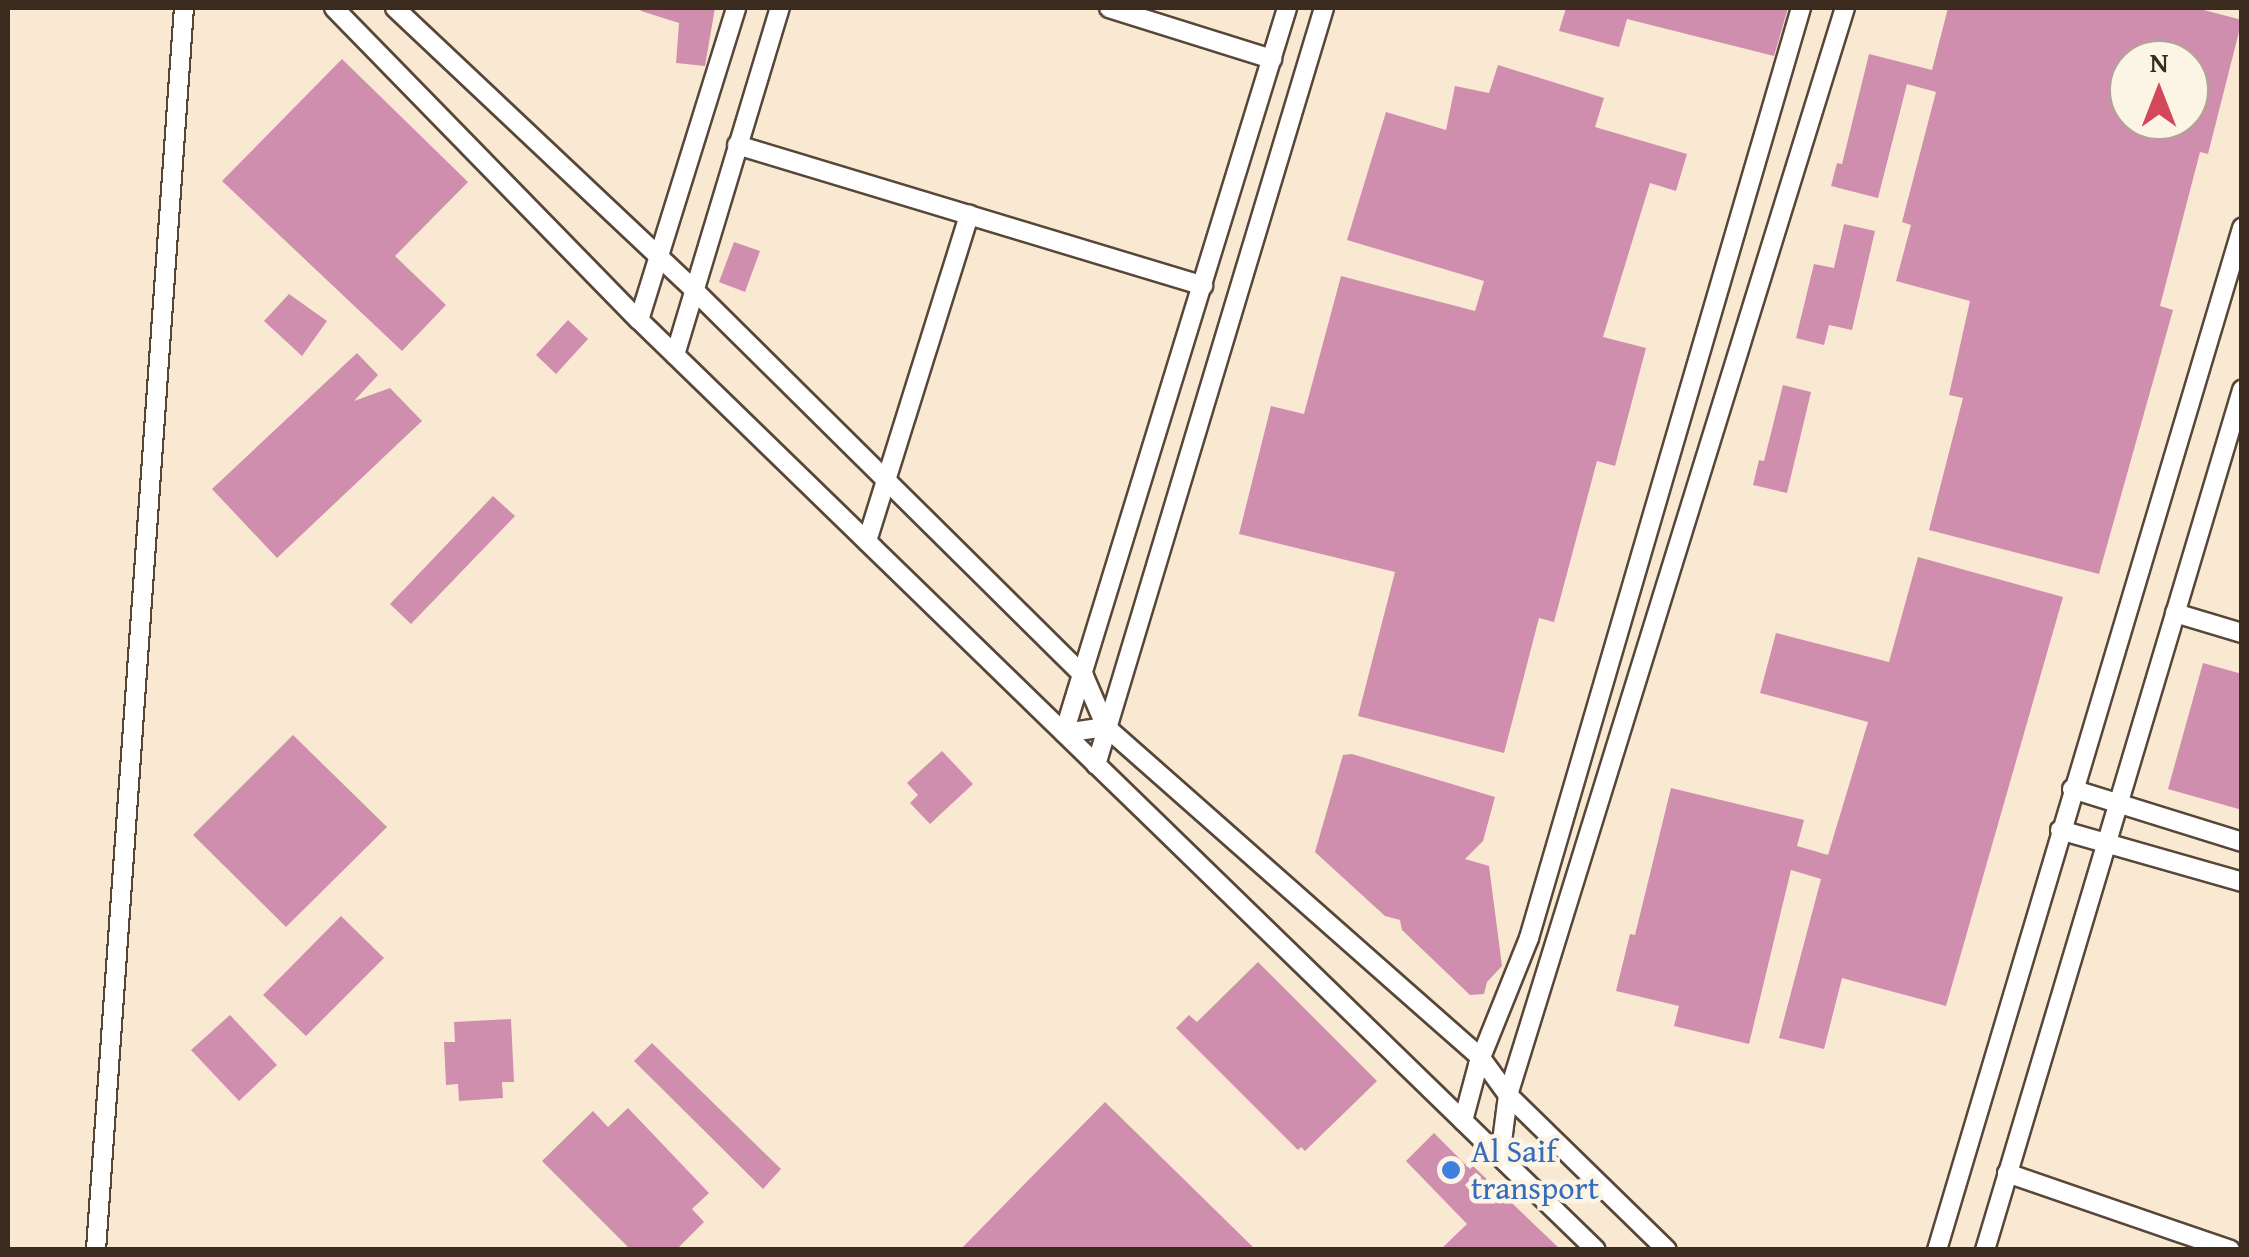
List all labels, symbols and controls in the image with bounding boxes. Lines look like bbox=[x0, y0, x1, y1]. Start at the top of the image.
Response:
north arrow bbox=[2109, 40, 2209, 140]
text: N bbox=[2150, 41, 2168, 82]
place label: Al Saif transport bbox=[1471, 1133, 1599, 1208]
marker: Al Saif transport bbox=[1440, 1159, 1462, 1181]

